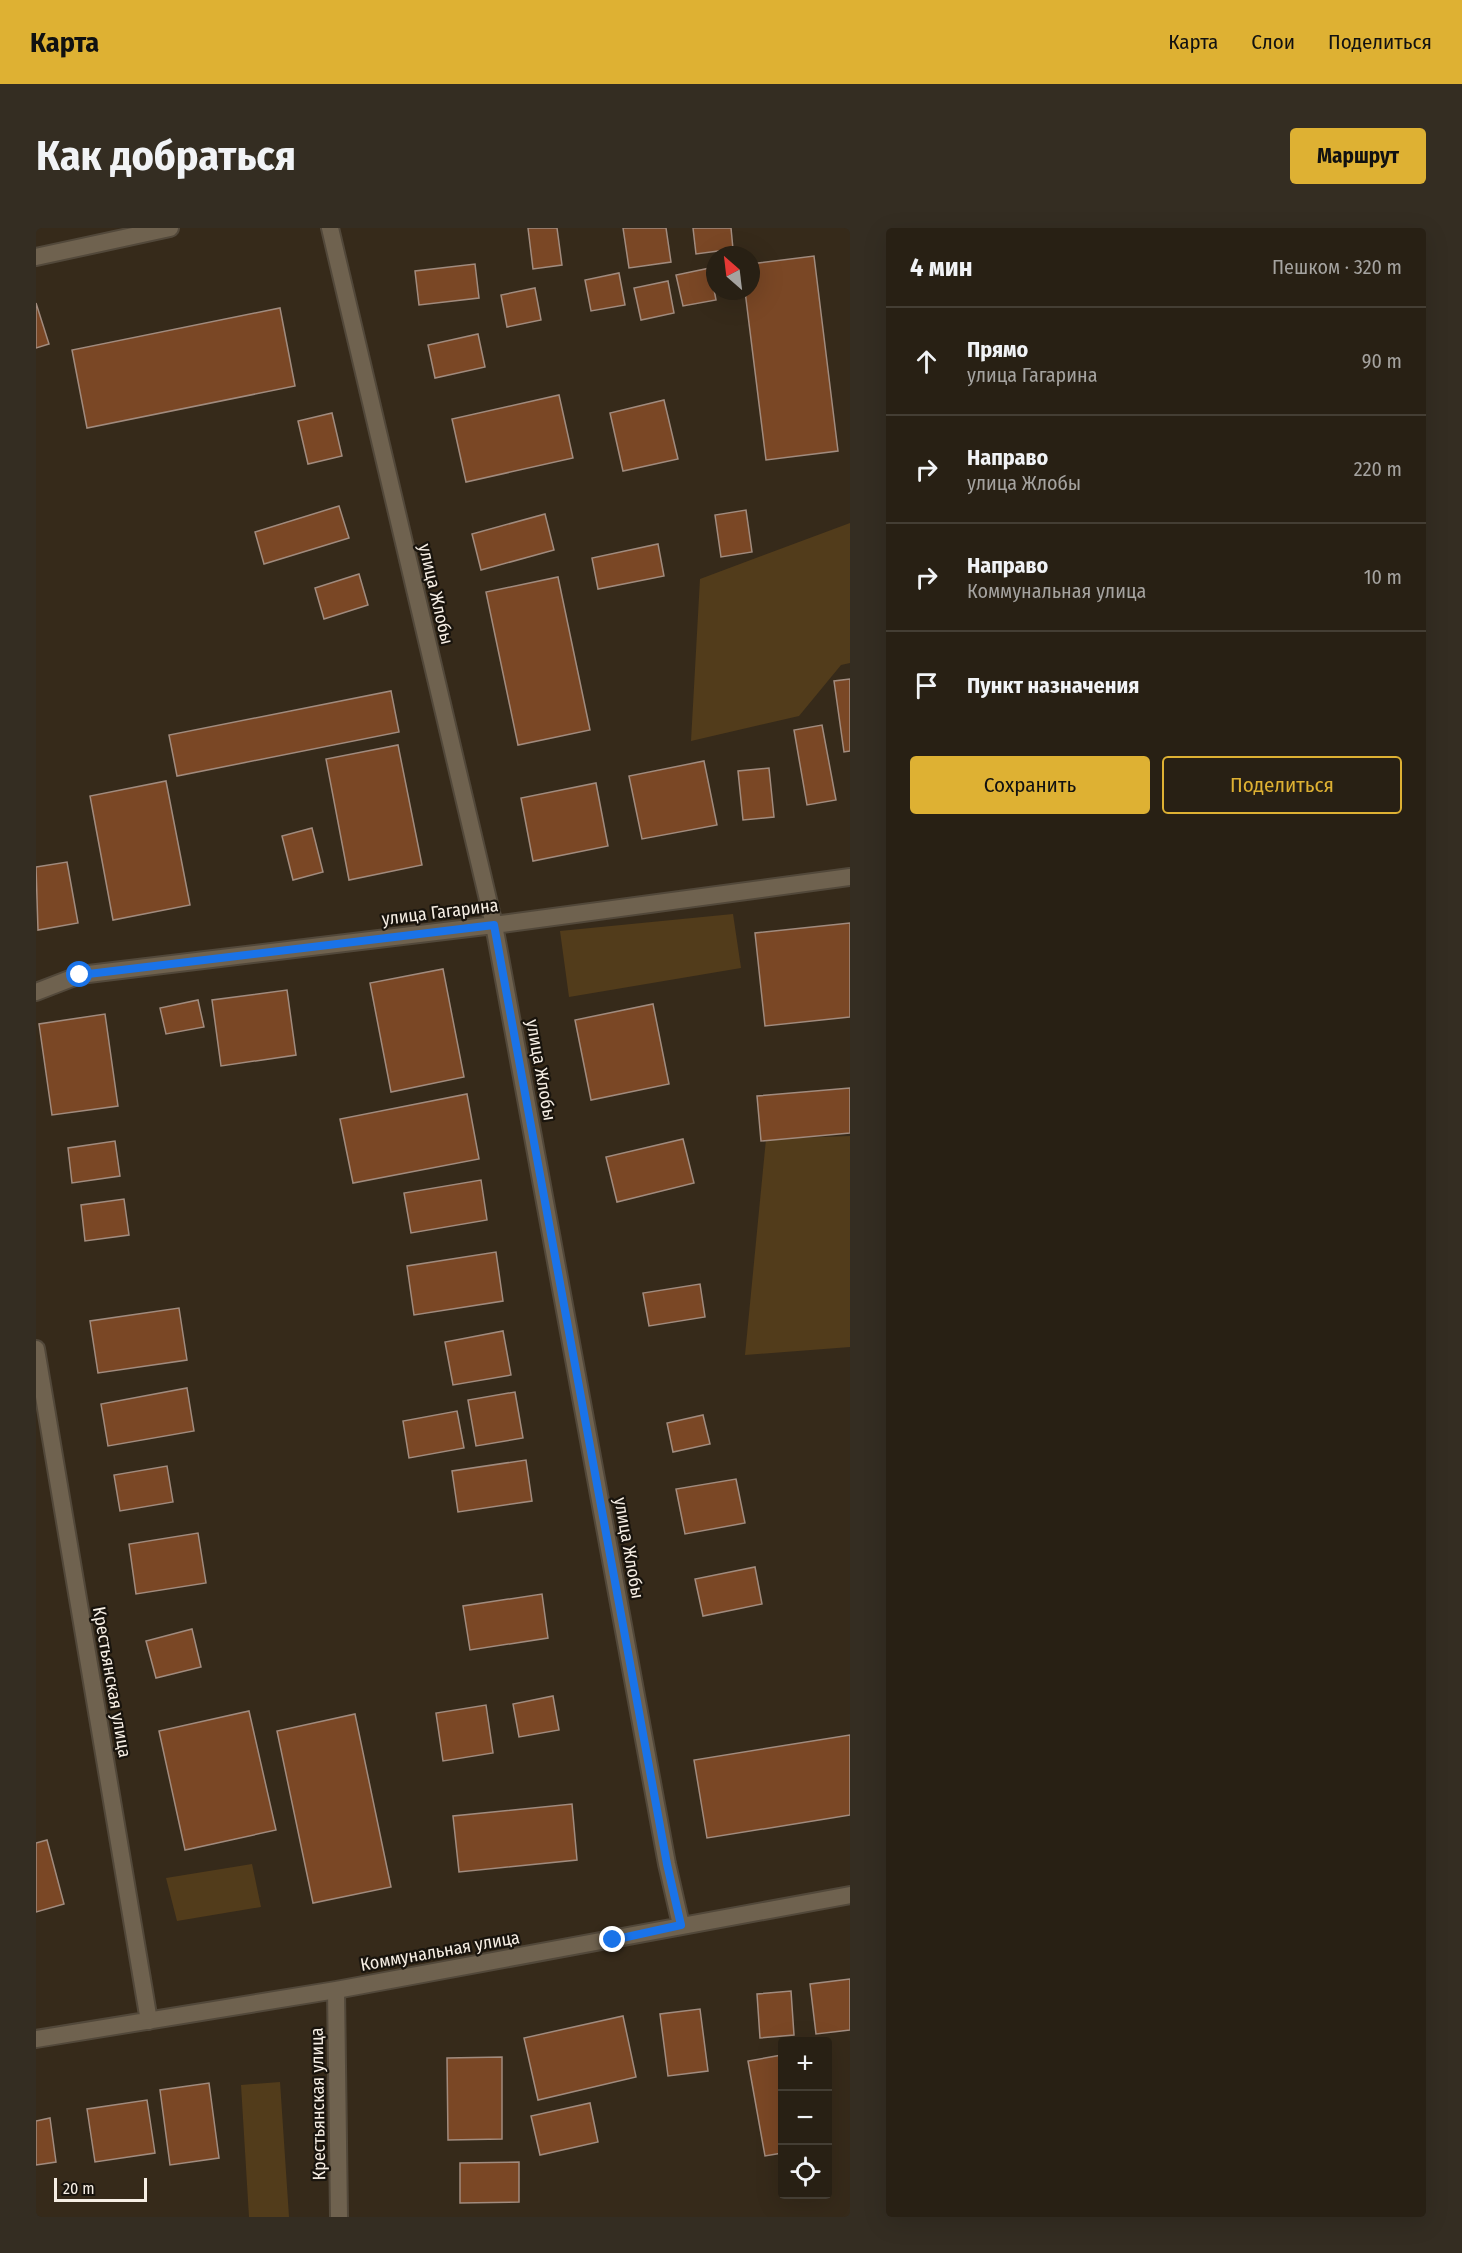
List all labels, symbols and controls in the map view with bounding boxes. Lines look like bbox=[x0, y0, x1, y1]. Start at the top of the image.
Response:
text: Карта bbox=[30, 26, 99, 59]
text: Карта bbox=[1168, 29, 1218, 55]
text: Слои bbox=[1251, 29, 1295, 55]
text: Поделиться bbox=[1328, 29, 1432, 55]
button: Маршрут bbox=[1290, 128, 1426, 184]
text: Как добраться bbox=[36, 131, 296, 181]
north arrow bbox=[706, 246, 760, 300]
text: 4 мин bbox=[910, 252, 972, 283]
text: Пешком · 320 m bbox=[1272, 255, 1402, 279]
text: Прямо bbox=[967, 336, 1028, 363]
icon: ahead bbox=[910, 345, 943, 378]
text: 90 m bbox=[1362, 349, 1402, 373]
text: улица Гагарина bbox=[967, 363, 1097, 387]
text: Направо bbox=[967, 444, 1048, 471]
icon: right bbox=[910, 453, 943, 486]
text: 220 m bbox=[1354, 457, 1402, 481]
text: улица Жлобы bbox=[967, 471, 1081, 495]
street label: улица Жлобы bbox=[414, 541, 458, 647]
text: Направо bbox=[967, 552, 1048, 579]
icon: right bbox=[910, 561, 943, 594]
text: 10 m bbox=[1364, 565, 1402, 589]
text: Коммунальная улица bbox=[967, 579, 1146, 603]
icon: arrive bbox=[910, 669, 943, 702]
text: Пункт назначения bbox=[967, 672, 1139, 699]
button: Сохранить bbox=[910, 756, 1150, 814]
button: Поделиться bbox=[1162, 756, 1402, 814]
street label: улица Гагарина bbox=[380, 894, 500, 930]
route start bbox=[66, 961, 92, 987]
street label: улица Жлобы bbox=[521, 1018, 561, 1122]
street label: улица Жлобы bbox=[609, 1496, 649, 1600]
street label: Крестьянская улица bbox=[88, 1605, 136, 1759]
street label: Коммунальная улица bbox=[359, 1926, 522, 1976]
route end bbox=[599, 1926, 625, 1952]
street label: Крестьянская улица bbox=[306, 2027, 330, 2181]
map controls bbox=[778, 2037, 832, 2199]
button: + bbox=[778, 2037, 832, 2091]
button: − bbox=[778, 2091, 832, 2145]
button: locate bbox=[778, 2145, 832, 2199]
scale bar bbox=[54, 2175, 147, 2202]
text: 20 m bbox=[63, 2179, 94, 2198]

